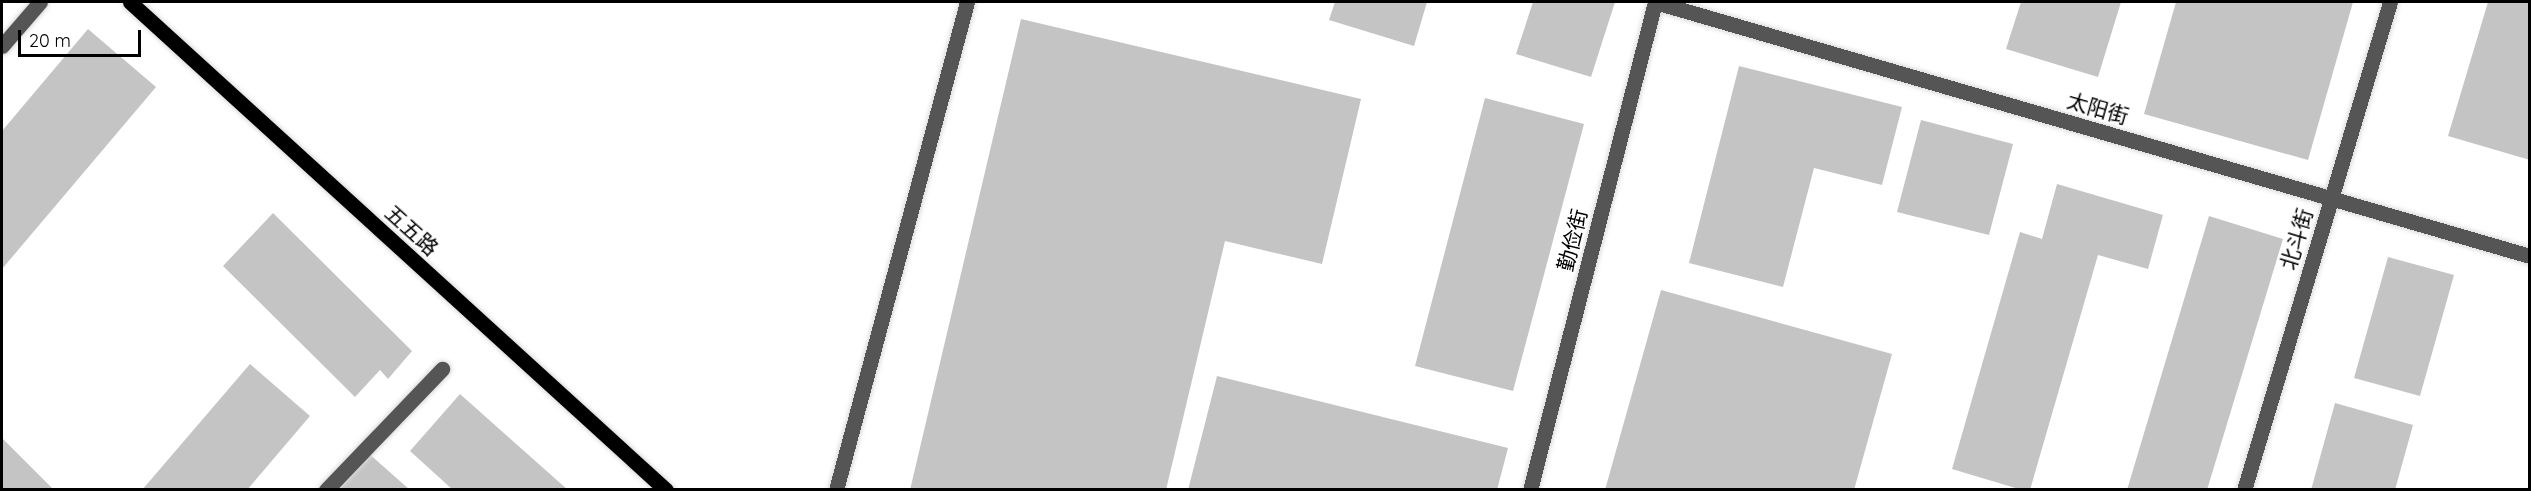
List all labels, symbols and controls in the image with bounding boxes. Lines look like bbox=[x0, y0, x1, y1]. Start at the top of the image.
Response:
scale bar bbox=[21, 18, 144, 56]
text: 20 m bbox=[29, 29, 71, 52]
street label: 太阳街 bbox=[2064, 87, 2132, 129]
street label: 五五路 bbox=[380, 200, 444, 260]
street label: 北斗街 bbox=[2275, 205, 2317, 273]
street label: 勤俭街 bbox=[1552, 206, 1592, 274]

